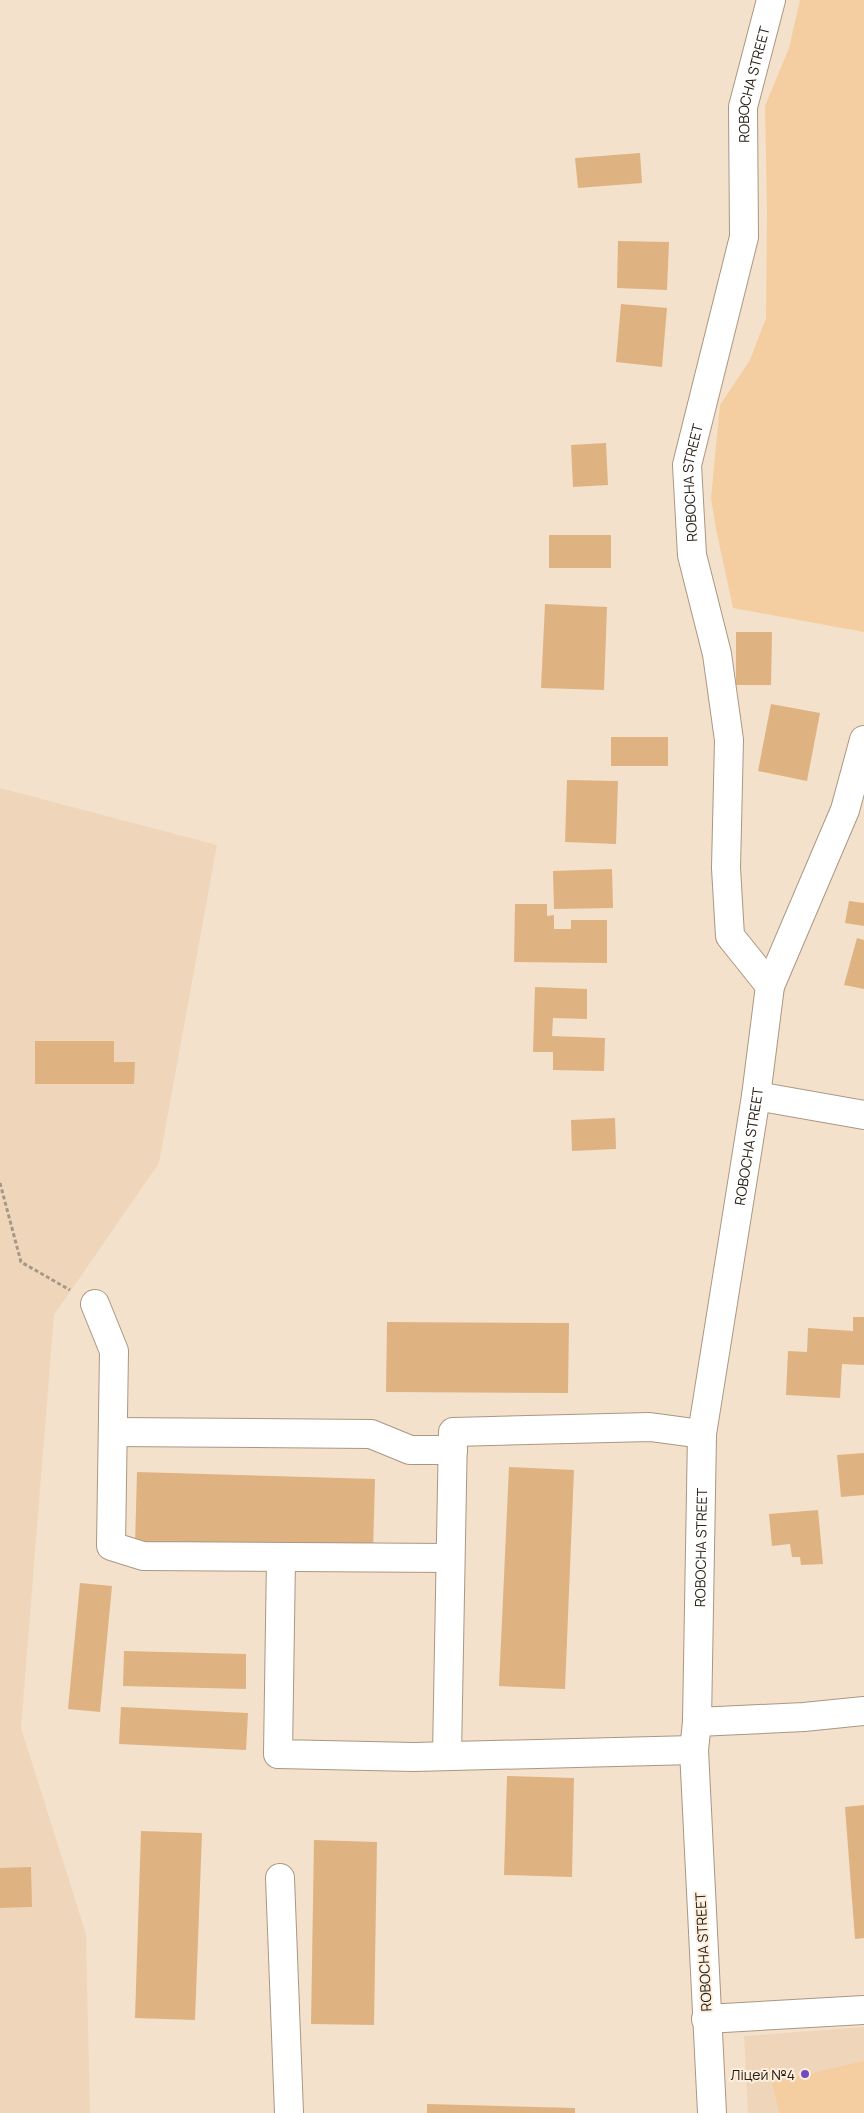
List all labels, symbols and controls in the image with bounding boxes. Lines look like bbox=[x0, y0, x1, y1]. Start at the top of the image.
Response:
street label: ROBOCHA STREET bbox=[733, 23, 773, 143]
street label: ROBOCHA STREET bbox=[677, 421, 707, 542]
street label: ROBOCHA STREET bbox=[729, 1086, 767, 1207]
street label: ROBOCHA STREET bbox=[689, 1487, 711, 1607]
street label: ROBOCHA STREET bbox=[690, 1891, 716, 2012]
place label: Ліцей №4 bbox=[731, 2065, 795, 2084]
marker: Ліцей №4 bbox=[799, 2068, 811, 2080]

